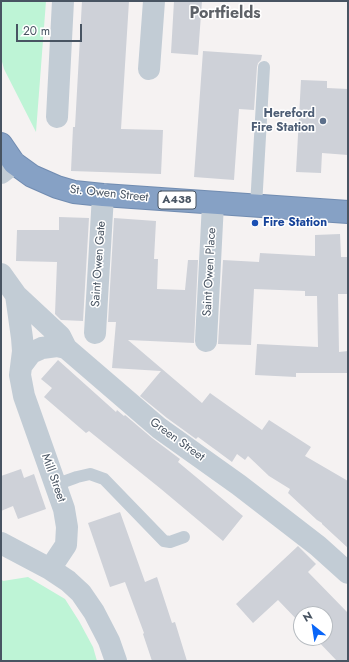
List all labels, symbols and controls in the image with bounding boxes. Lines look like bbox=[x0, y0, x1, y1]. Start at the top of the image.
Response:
district label: Portfields bbox=[189, 4, 261, 24]
scale bar bbox=[18, 16, 84, 42]
text: 20 m bbox=[23, 22, 50, 40]
place label: Hereford Fire Station bbox=[251, 107, 315, 135]
marker: Hereford Fire Station bbox=[318, 116, 328, 126]
street label: St. Owen Street bbox=[69, 183, 149, 205]
road number: A438 bbox=[158, 191, 196, 209]
place label: Fire Station bbox=[263, 216, 327, 230]
marker: Fire Station bbox=[250, 218, 260, 228]
street label: Saint Owen Gate bbox=[89, 221, 109, 307]
street label: Saint Owen Place bbox=[200, 227, 220, 317]
street label: Green Street bbox=[147, 415, 207, 465]
street label: Mill Street bbox=[38, 452, 68, 504]
north arrow bbox=[293, 606, 333, 646]
text: N bbox=[300, 607, 315, 626]

